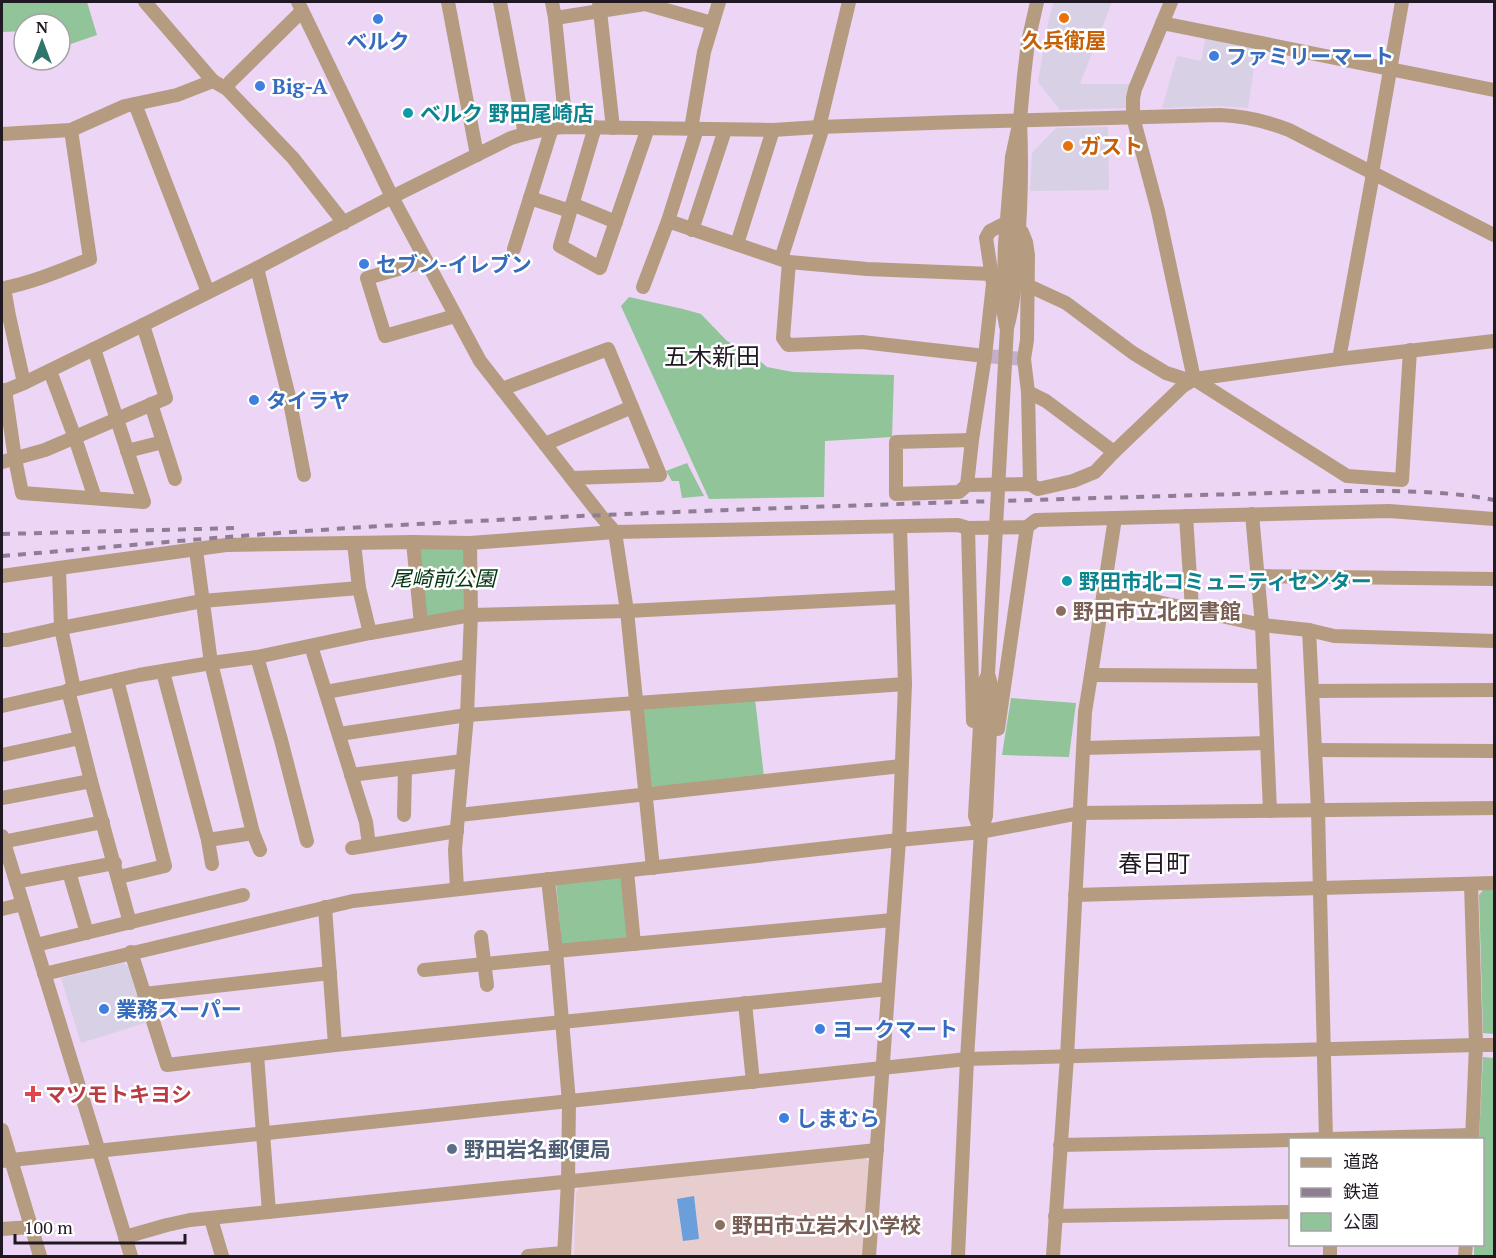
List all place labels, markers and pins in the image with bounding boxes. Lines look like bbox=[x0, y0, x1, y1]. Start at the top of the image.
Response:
marker: 久兵衛屋 bbox=[1057, 11, 1071, 25]
marker: ベルク bbox=[371, 12, 385, 26]
place label: 久兵衛屋 bbox=[1022, 26, 1106, 54]
place label: ベルク bbox=[347, 27, 410, 55]
place label: ファミリーマート bbox=[1226, 42, 1394, 70]
marker: ファミリーマート bbox=[1207, 49, 1221, 63]
place label: Big-A bbox=[272, 72, 328, 100]
marker: Big-A bbox=[253, 79, 267, 93]
place label: ベルク 野田尾崎店 bbox=[420, 99, 594, 127]
marker: ベルク 野田尾崎店 bbox=[401, 106, 415, 120]
place label: ガスト bbox=[1080, 132, 1143, 160]
marker: ガスト bbox=[1061, 139, 1075, 153]
place label: セブン-イレブン bbox=[376, 250, 532, 278]
marker: セブン-イレブン bbox=[357, 257, 371, 271]
place label: タイラヤ bbox=[266, 386, 350, 414]
marker: タイラヤ bbox=[247, 393, 261, 407]
place label: 野田市北コミュニティセンター bbox=[1079, 567, 1372, 595]
marker: 野田市北コミュニティセンター bbox=[1060, 574, 1074, 588]
place label: 野田市立北図書館 bbox=[1073, 597, 1241, 625]
marker: 野田市立北図書館 bbox=[1054, 604, 1068, 618]
place label: 業務スーパー bbox=[116, 995, 242, 1023]
marker: 業務スーパー bbox=[97, 1002, 111, 1016]
place label: ヨークマート bbox=[832, 1015, 958, 1043]
marker: ヨークマート bbox=[813, 1022, 827, 1036]
place label: マツモトキヨシ bbox=[45, 1080, 192, 1108]
marker: マツモトキヨシ bbox=[26, 1087, 40, 1101]
place label: しまむら bbox=[796, 1104, 880, 1132]
marker: しまむら bbox=[777, 1111, 791, 1125]
place label: 野田岩名郵便局 bbox=[464, 1135, 611, 1163]
marker: 野田岩名郵便局 bbox=[445, 1142, 459, 1156]
place label: 野田市立岩木小学校 bbox=[732, 1211, 921, 1239]
marker: 野田市立岩木小学校 bbox=[713, 1218, 727, 1232]

